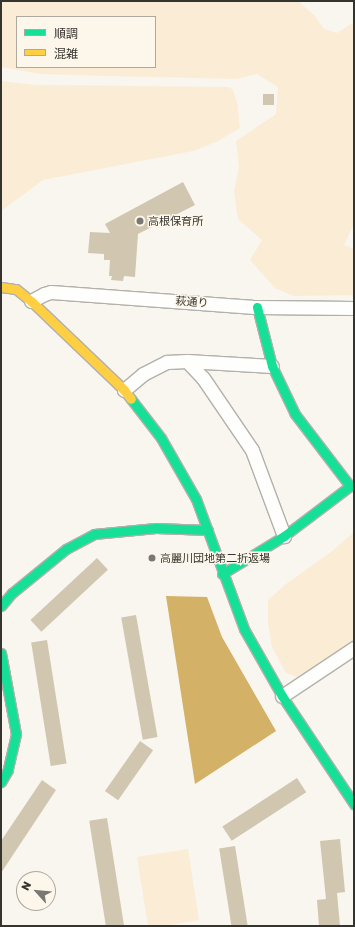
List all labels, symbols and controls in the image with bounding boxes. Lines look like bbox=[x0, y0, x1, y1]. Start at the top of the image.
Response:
legend bbox=[16, 16, 156, 68]
text: 順調 bbox=[54, 26, 78, 41]
text: 混雑 bbox=[54, 46, 78, 61]
place label: 高根保育所 bbox=[148, 214, 203, 228]
marker: 高根保育所 bbox=[135, 216, 145, 226]
street label: 萩通り bbox=[175, 294, 209, 310]
place label: 高麗川団地第二折返場 bbox=[160, 551, 270, 565]
marker: 高麗川団地第二折返場 bbox=[147, 553, 157, 563]
north arrow bbox=[16, 871, 56, 911]
text: N bbox=[18, 879, 33, 892]

